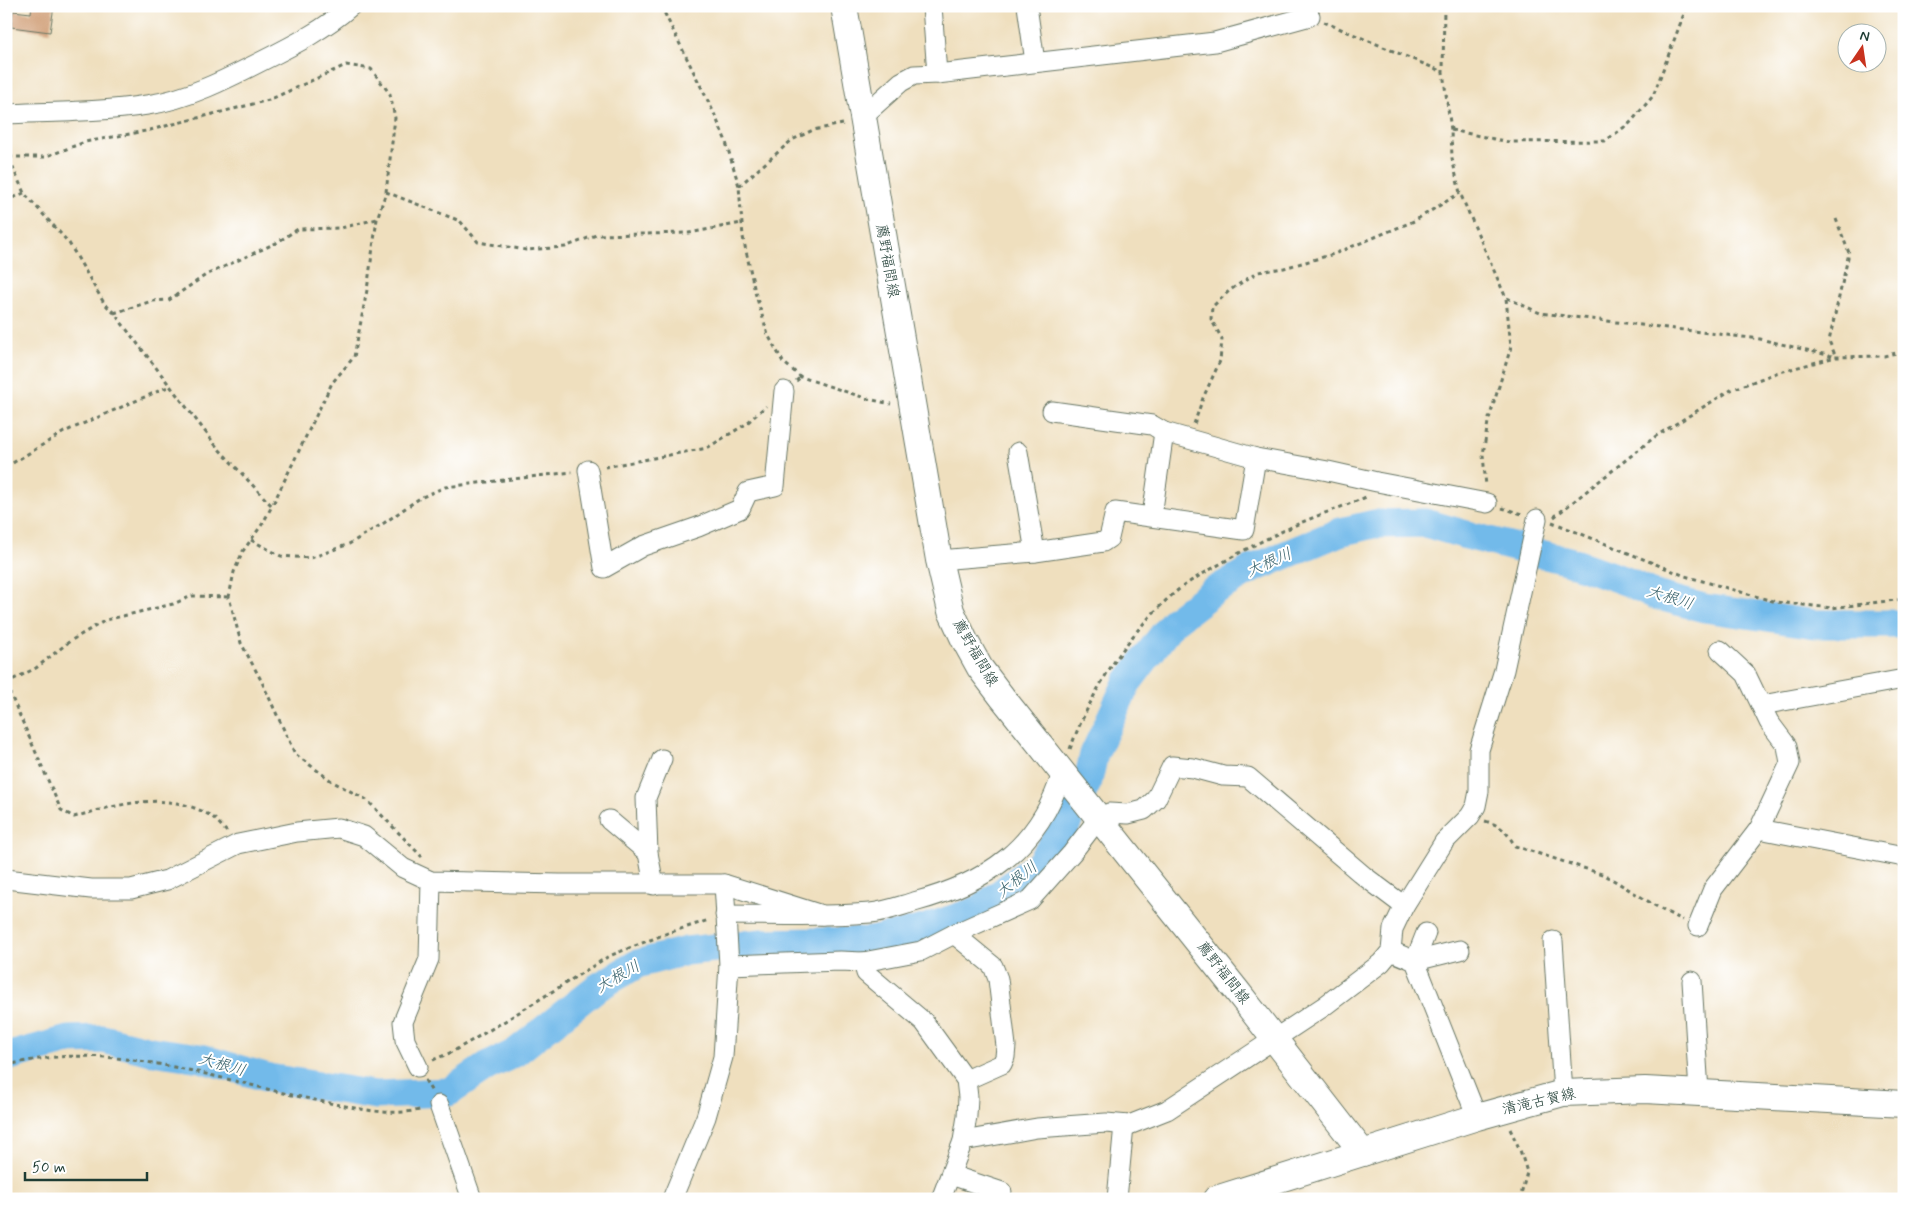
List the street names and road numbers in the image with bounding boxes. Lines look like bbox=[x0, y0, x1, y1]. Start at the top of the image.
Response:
street label: 薦野福間線 bbox=[871, 222, 903, 300]
street label: 薦野福間線 bbox=[948, 616, 1002, 690]
street label: 薦野福間線 bbox=[1192, 937, 1254, 1009]
street label: 清滝古賀線 bbox=[1500, 1084, 1578, 1120]

